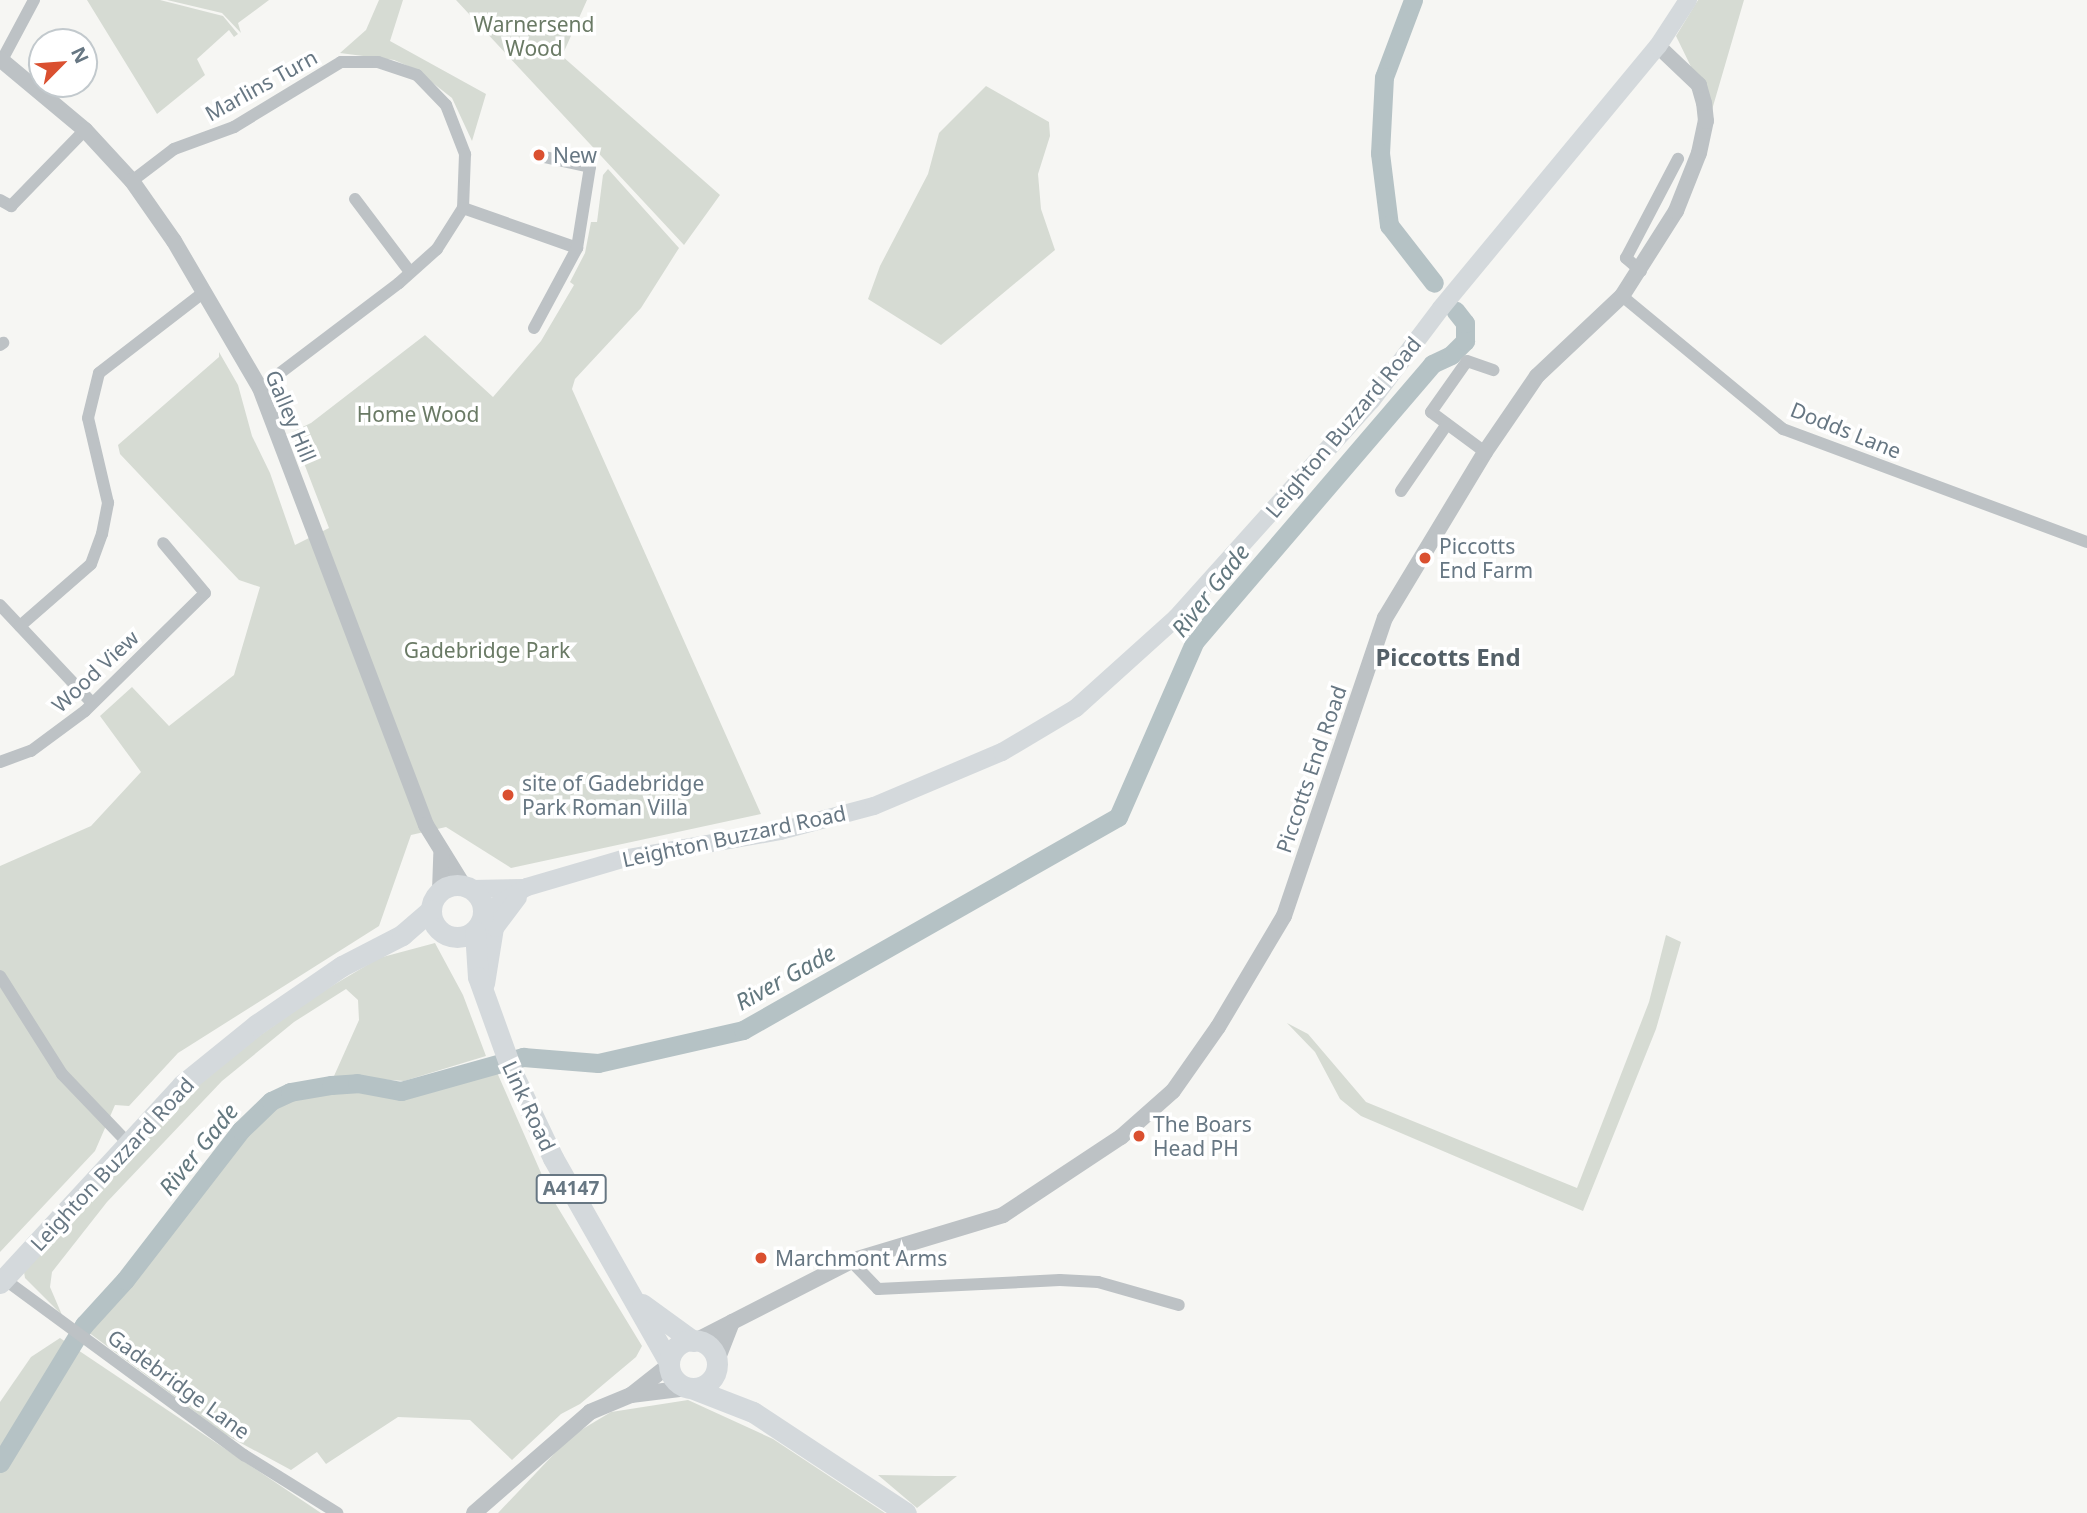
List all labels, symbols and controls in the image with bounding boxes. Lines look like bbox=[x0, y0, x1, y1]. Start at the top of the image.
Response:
park label: Warnersend Wood bbox=[474, 11, 594, 61]
north arrow bbox=[28, 28, 98, 98]
text: N bbox=[65, 42, 95, 67]
street label: Marlins Turn bbox=[201, 44, 321, 126]
place label: New bbox=[553, 142, 597, 168]
marker: New bbox=[531, 147, 547, 163]
street label: Leighton Buzzard Road bbox=[1260, 332, 1426, 522]
street label: Galley Hill bbox=[260, 366, 322, 466]
street label: Dodds Lane bbox=[1787, 396, 1905, 464]
park label: Home Wood bbox=[357, 401, 479, 427]
place label: Piccotts End Farm bbox=[1439, 533, 1533, 583]
water label: River Gade bbox=[1165, 538, 1255, 642]
marker: Piccotts End Farm bbox=[1417, 550, 1433, 566]
street label: Wood View bbox=[47, 625, 143, 717]
park label: Gadebridge Park bbox=[404, 637, 570, 663]
district label: Piccotts End bbox=[1375, 643, 1521, 671]
street label: Piccotts End Road bbox=[1271, 682, 1351, 856]
place label: site of Gadebridge Park Roman Villa bbox=[522, 770, 704, 820]
marker: site of Gadebridge Park Roman Villa bbox=[500, 787, 516, 803]
street label: Leighton Buzzard Road bbox=[620, 800, 848, 872]
water label: River Gade bbox=[730, 938, 840, 1016]
street label: Link Road bbox=[497, 1057, 561, 1155]
street label: Leighton Buzzard Road bbox=[25, 1072, 199, 1256]
water label: River Gade bbox=[153, 1098, 243, 1200]
place label: The Boars Head PH bbox=[1153, 1111, 1252, 1161]
marker: The Boars Head PH bbox=[1131, 1128, 1147, 1144]
road number: A4147 bbox=[534, 1174, 608, 1204]
place label: Marchmont Arms bbox=[775, 1245, 947, 1271]
marker: Marchmont Arms bbox=[753, 1250, 769, 1266]
street label: Gadebridge Lane bbox=[103, 1324, 255, 1444]

